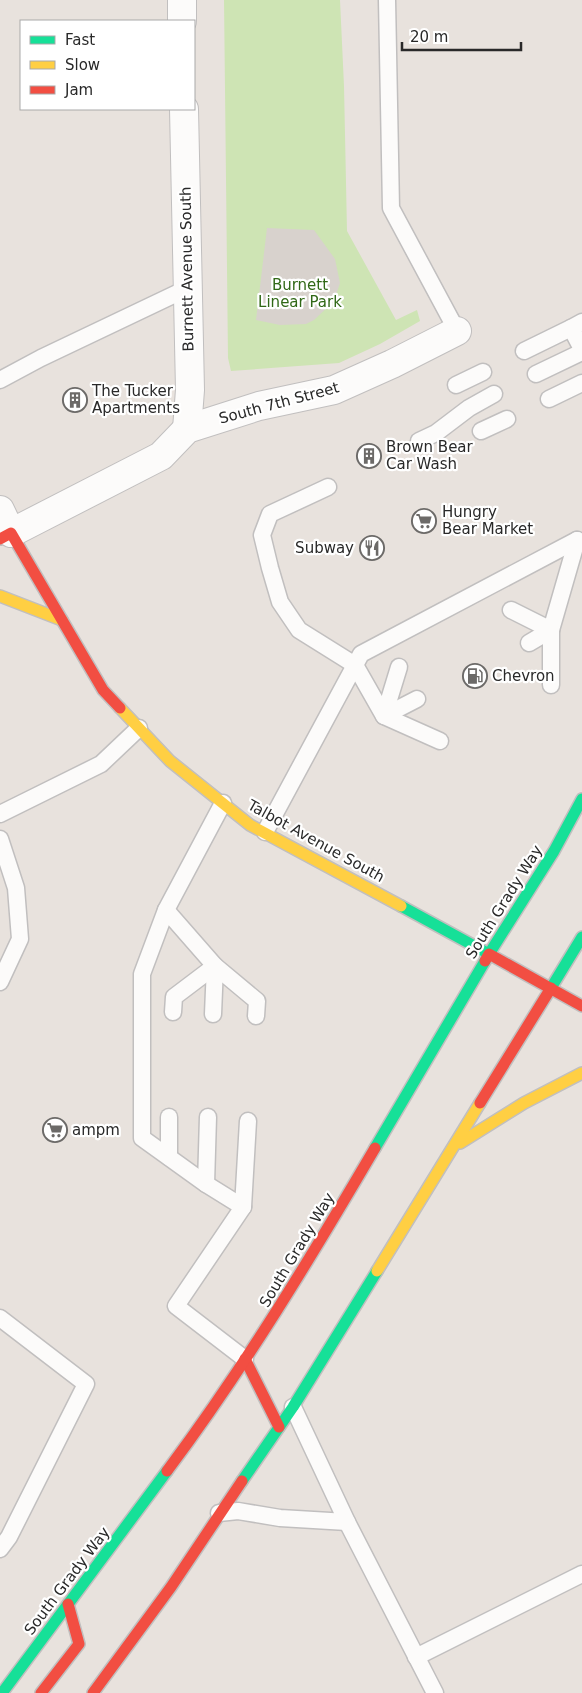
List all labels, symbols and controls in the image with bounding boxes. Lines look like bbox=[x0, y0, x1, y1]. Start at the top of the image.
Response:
legend bbox=[20, 20, 195, 110]
scale bar bbox=[402, 20, 521, 52]
text: 20 m bbox=[410, 28, 448, 46]
text: Fast bbox=[65, 31, 95, 49]
text: Slow bbox=[65, 56, 100, 74]
text: Jam bbox=[64, 81, 93, 99]
street label: Burnett Avenue South bbox=[177, 186, 197, 352]
park label: Burnett Linear Park bbox=[258, 276, 342, 311]
street label: South 7th Street bbox=[217, 378, 341, 428]
place label: The Tucker Apartments bbox=[91, 382, 180, 417]
building icon: The Tucker Apartments bbox=[62, 387, 88, 413]
place label: Brown Bear Car Wash bbox=[386, 438, 474, 473]
building icon: Brown Bear Car Wash bbox=[356, 443, 382, 469]
place label: Hungry Bear Market bbox=[442, 503, 533, 538]
supermarket icon: Hungry Bear Market bbox=[411, 508, 437, 534]
restaurant icon: Subway bbox=[359, 535, 385, 561]
place label: Subway bbox=[295, 539, 354, 557]
fuel station icon: Chevron bbox=[462, 663, 488, 689]
place label: Chevron bbox=[492, 667, 555, 685]
street label: Talbot Avenue South bbox=[244, 795, 387, 886]
street label: South Grady Way bbox=[462, 842, 546, 962]
supermarket icon: ampm bbox=[42, 1117, 68, 1143]
place label: ampm bbox=[72, 1121, 120, 1139]
street label: South Grady Way bbox=[256, 1189, 338, 1311]
street label: South Grady Way bbox=[21, 1523, 114, 1639]

